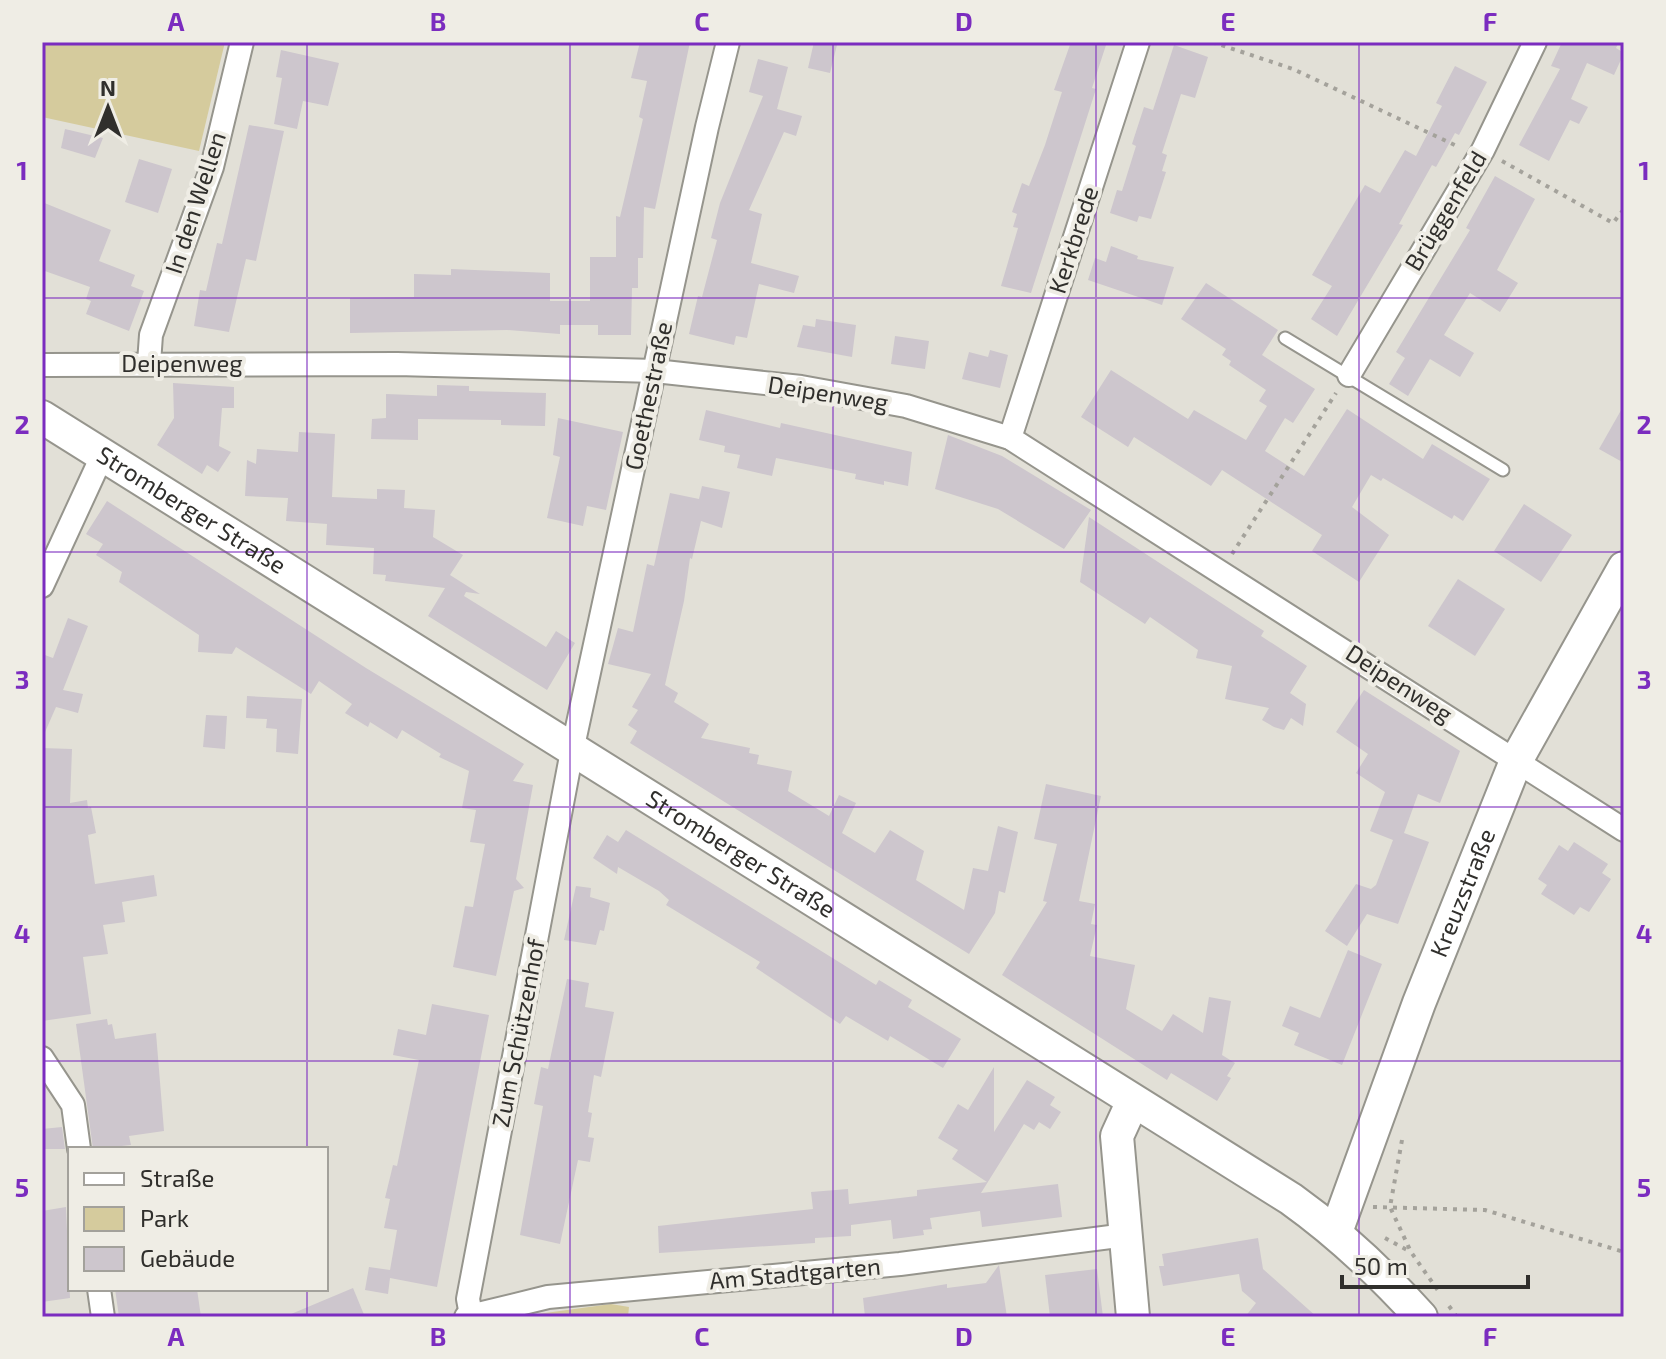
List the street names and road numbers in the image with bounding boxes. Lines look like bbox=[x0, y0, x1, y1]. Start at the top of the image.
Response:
street label: In den Wellen bbox=[158, 128, 231, 277]
street label: Brüggenfeld bbox=[1398, 145, 1492, 275]
street label: Kerkbrede bbox=[1042, 182, 1104, 297]
street label: Goethestraße bbox=[618, 319, 677, 472]
street label: Deipenweg bbox=[121, 348, 243, 377]
street label: Deipenweg bbox=[766, 369, 891, 416]
street label: Stromberger Straße bbox=[92, 439, 292, 579]
street label: Deipenweg bbox=[1341, 637, 1459, 728]
street label: Stromberger Straße bbox=[641, 783, 841, 923]
street label: Kreuzstraße bbox=[1423, 824, 1500, 961]
street label: Zum Schützenhof bbox=[485, 935, 550, 1129]
street label: Am Stadtgarten bbox=[708, 1251, 882, 1294]

